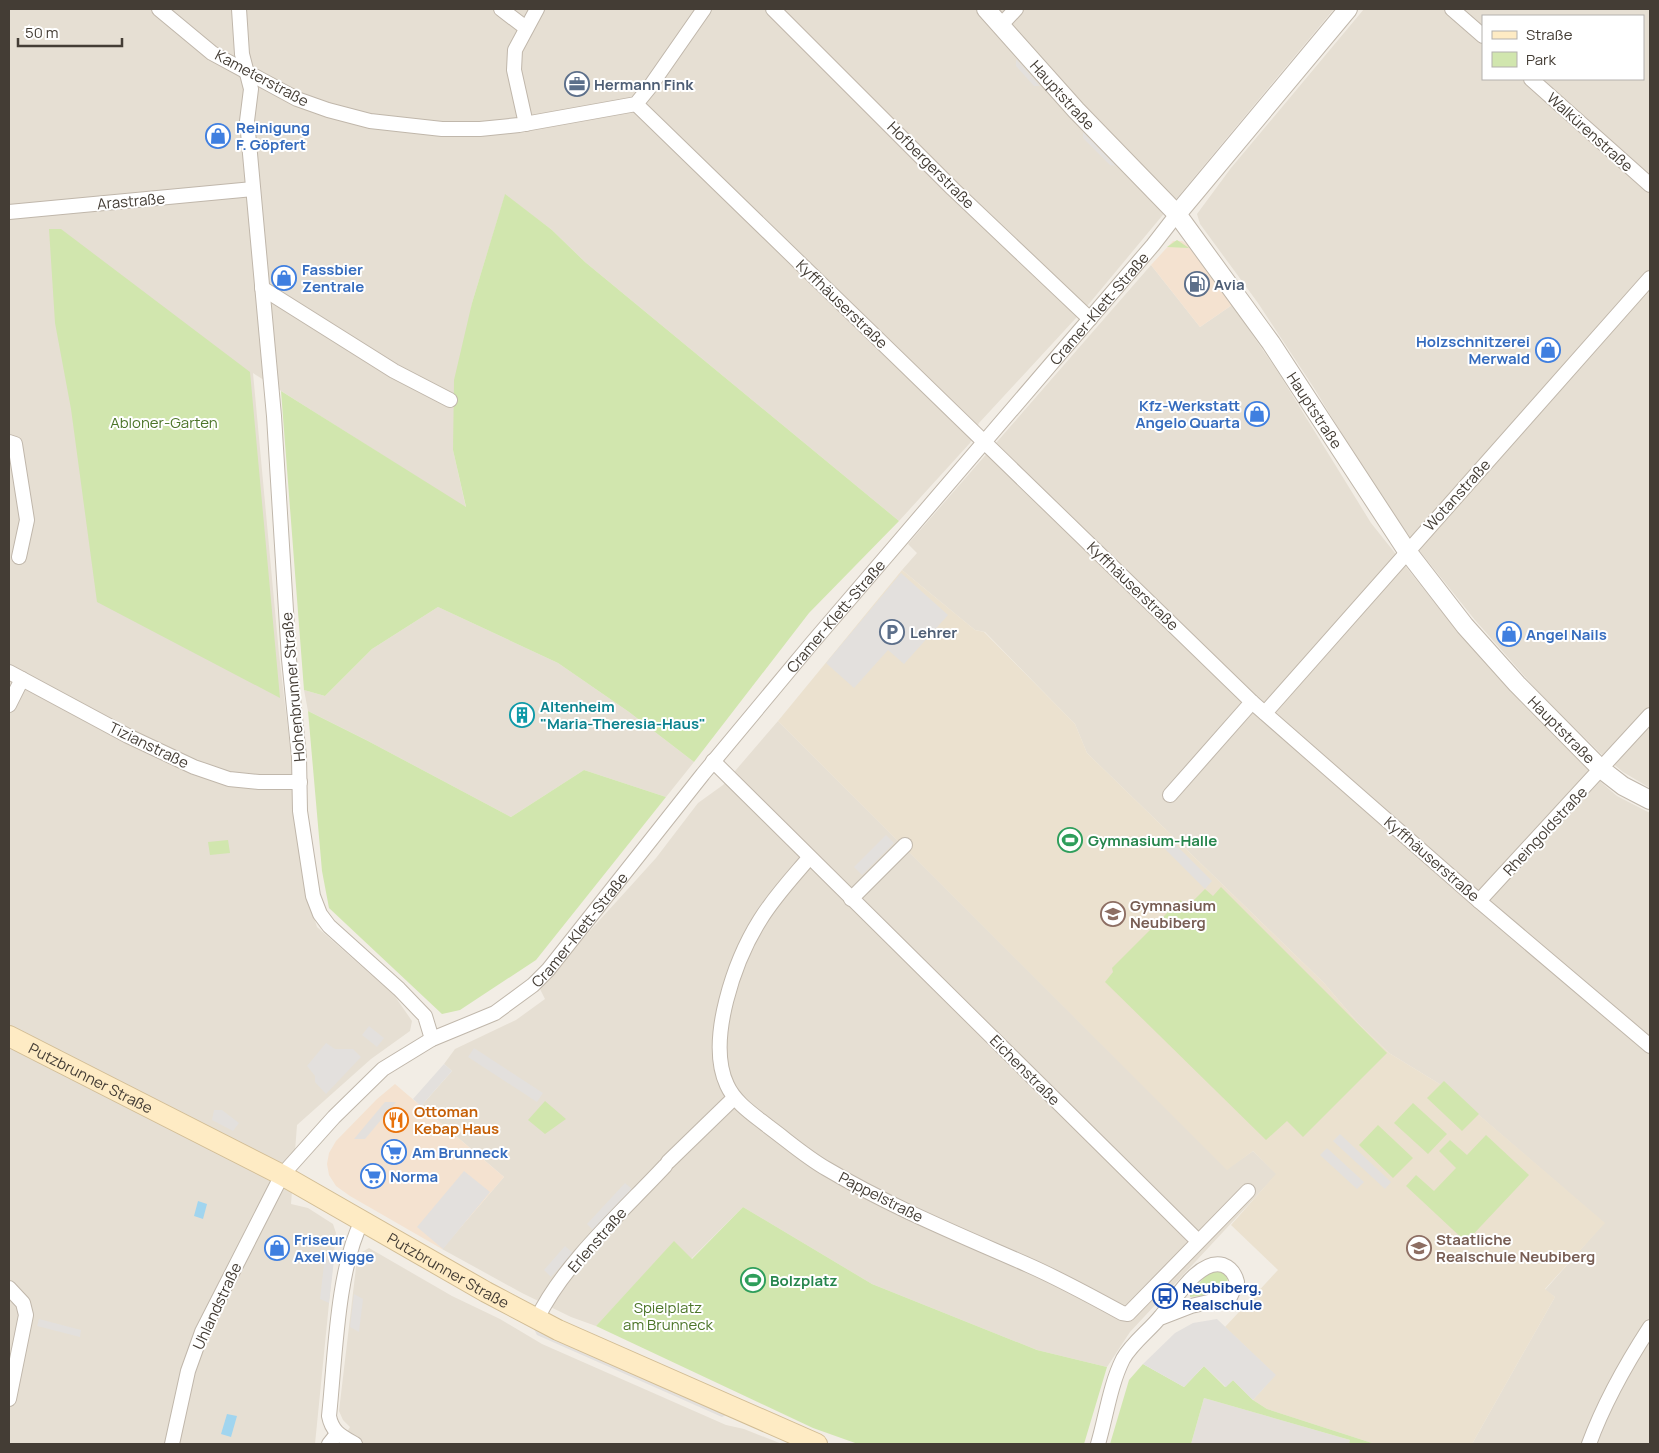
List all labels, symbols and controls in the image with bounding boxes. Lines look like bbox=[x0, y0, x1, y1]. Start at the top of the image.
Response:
scale bar bbox=[18, 15, 121, 47]
legend bbox=[1482, 15, 1644, 80]
text: 50 m bbox=[25, 22, 59, 43]
text: Straße bbox=[1526, 24, 1573, 45]
street label: Kameterstraße bbox=[211, 44, 313, 112]
text: Park bbox=[1526, 49, 1556, 70]
street label: Hauptstraße bbox=[1026, 55, 1100, 134]
office icon: Hermann Fink bbox=[564, 71, 590, 97]
place label: Hermann Fink bbox=[594, 74, 694, 95]
street label: Walkürenstraße bbox=[1542, 88, 1638, 177]
place label: Reinigung F. Göpfert bbox=[236, 117, 310, 155]
street label: Hofbergerstraße bbox=[883, 117, 979, 213]
shop icon: Reinigung F. Göpfert bbox=[205, 123, 231, 149]
street label: Arastraße bbox=[96, 188, 166, 214]
street label: Cramer-Klett-Straße bbox=[1044, 247, 1153, 369]
street label: Kyffhäuserstraße bbox=[792, 255, 893, 353]
place label: Fassbier Zentrale bbox=[302, 259, 364, 297]
shop icon: Fassbier Zentrale bbox=[271, 265, 297, 291]
fuel station icon: Avia bbox=[1184, 271, 1210, 297]
place label: Avia bbox=[1214, 274, 1245, 295]
place label: Holzschnitzerei Merwald bbox=[1416, 331, 1530, 369]
shop icon: Holzschnitzerei Merwald bbox=[1535, 337, 1561, 363]
street label: Hauptstraße bbox=[1282, 368, 1348, 453]
place label: Kfz-Werkstatt Angelo Quarta bbox=[1135, 395, 1240, 433]
shop icon: Kfz-Werkstatt Angelo Quarta bbox=[1244, 401, 1270, 427]
park label: Abloner-Garten bbox=[110, 412, 218, 433]
street label: Wotanstraße bbox=[1419, 454, 1495, 536]
street label: Kyffhäuserstraße bbox=[1083, 537, 1184, 635]
street label: Cramer-Klett-Straße bbox=[781, 555, 890, 677]
street label: Hohenbrunner Straße bbox=[276, 611, 310, 763]
parking icon: Lehrer bbox=[879, 619, 905, 645]
shop icon: Angel Nails bbox=[1496, 621, 1522, 647]
place label: Lehrer bbox=[910, 622, 957, 643]
place label: Angel Nails bbox=[1526, 624, 1607, 645]
street label: Hauptstraße bbox=[1524, 691, 1600, 768]
place label: Altenheim "Maria-Theresia-Haus" bbox=[540, 696, 706, 734]
building icon: Altenheim "Maria-Theresia-Haus" bbox=[509, 702, 535, 728]
street label: Tizianstraße bbox=[106, 717, 193, 773]
street label: Rheingoldstraße bbox=[1498, 782, 1592, 880]
street label: Kyffhäuserstraße bbox=[1380, 812, 1484, 906]
sports icon: Gymnasium-Halle bbox=[1057, 827, 1083, 853]
place label: Gymnasium-Halle bbox=[1088, 830, 1217, 851]
street label: Cramer-Klett-Straße bbox=[526, 867, 632, 992]
place label: Gymnasium Neubiberg bbox=[1130, 895, 1216, 933]
school or university icon: Gymnasium Neubiberg bbox=[1100, 901, 1126, 927]
street label: Eichenstraße bbox=[985, 1030, 1065, 1110]
street label: Putzbrunner Straße bbox=[25, 1037, 157, 1118]
place label: Ottoman Kebap Haus bbox=[414, 1101, 499, 1139]
restaurant icon: Ottoman Kebap Haus bbox=[383, 1107, 409, 1133]
supermarket icon: Am Brunneck bbox=[381, 1139, 407, 1165]
place label: Am Brunneck bbox=[412, 1142, 509, 1163]
supermarket icon: Norma bbox=[360, 1163, 386, 1189]
place label: Norma bbox=[390, 1166, 438, 1187]
street label: Pappelstraße bbox=[835, 1167, 927, 1227]
street label: Erlenstraße bbox=[563, 1203, 631, 1277]
street label: Putzbrunner Straße bbox=[384, 1227, 513, 1313]
place label: Friseur Axel Wigge bbox=[294, 1229, 374, 1267]
place label: Staatliche Realschule Neubiberg bbox=[1436, 1229, 1595, 1267]
shop icon: Friseur Axel Wigge bbox=[264, 1235, 290, 1261]
school or university icon: Staatliche Realschule Neubiberg bbox=[1406, 1235, 1432, 1261]
street label: Uhlandstraße bbox=[188, 1259, 246, 1353]
sports icon: Bolzplatz bbox=[740, 1267, 766, 1293]
place label: Bolzplatz bbox=[770, 1270, 838, 1291]
place label: Neubiberg, Realschule bbox=[1182, 1277, 1262, 1315]
bus stop icon: Neubiberg, Realschule bbox=[1152, 1283, 1178, 1309]
park label: Spielplatz am Brunneck bbox=[623, 1297, 713, 1335]

